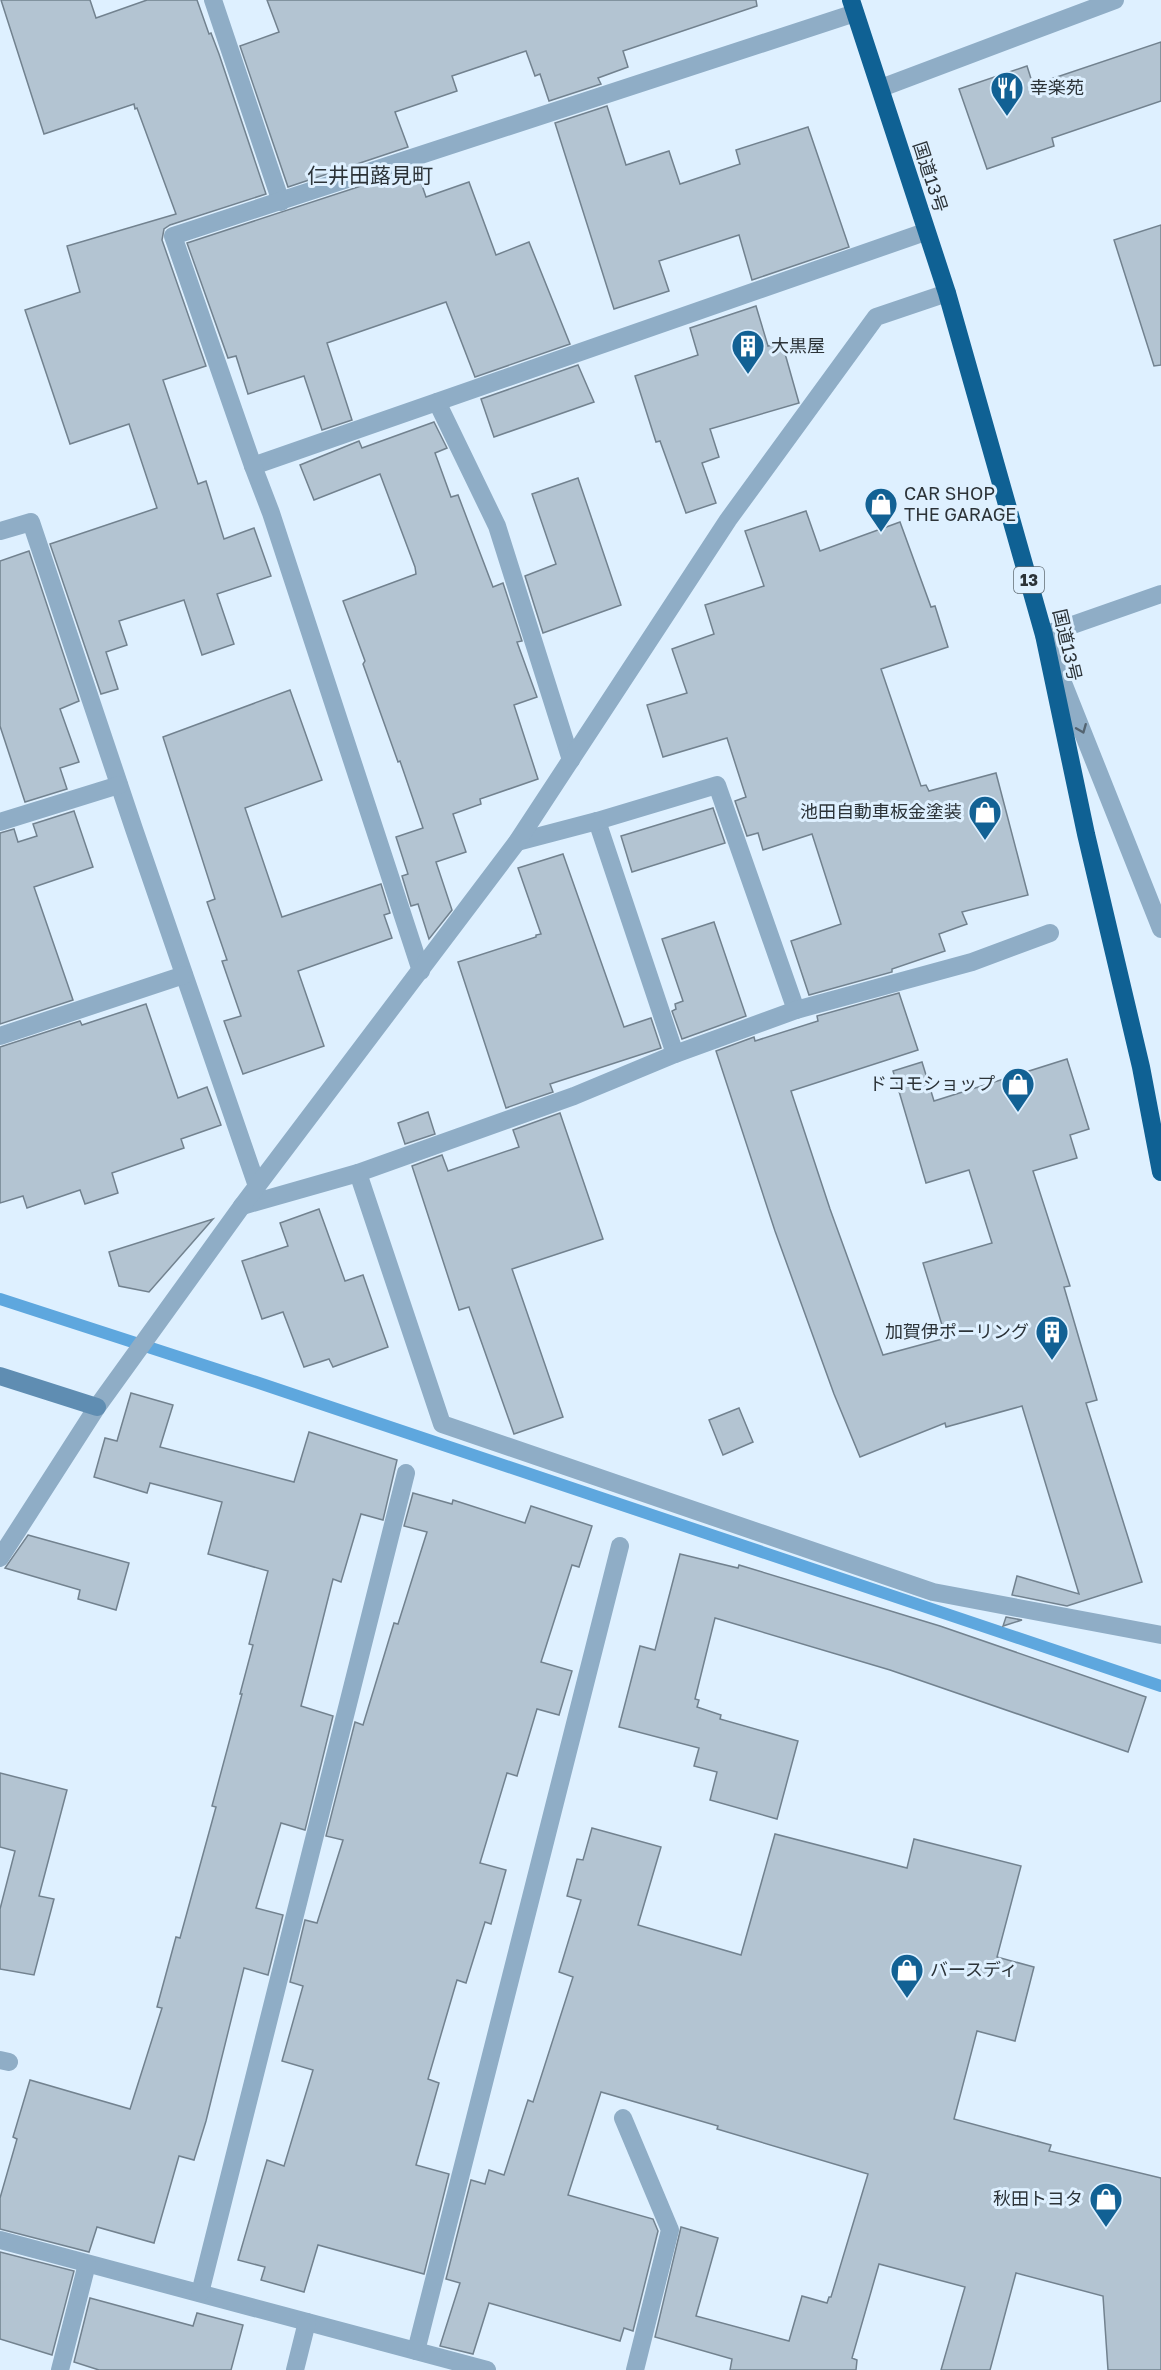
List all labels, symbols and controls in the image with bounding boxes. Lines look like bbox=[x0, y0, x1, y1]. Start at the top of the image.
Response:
restaurant icon: 幸楽苑 bbox=[989, 70, 1025, 117]
place label: 幸楽苑 bbox=[1030, 76, 1084, 98]
street label: 国道13号 bbox=[909, 138, 953, 215]
district label: 仁井田蕗見町 bbox=[307, 162, 433, 188]
building icon: 大黒屋 bbox=[730, 328, 766, 375]
place label: 大黒屋 bbox=[771, 334, 825, 356]
place label: CAR SHOP THE GARAGE bbox=[904, 482, 1016, 525]
shop icon: CAR SHOP THE GARAGE bbox=[863, 486, 899, 533]
road number: 13 bbox=[1014, 567, 1044, 593]
street label: 国道13号 bbox=[1049, 607, 1087, 683]
one-way arrow bbox=[1074, 723, 1087, 733]
shop icon: 池田自動車板金塗装 bbox=[967, 794, 1003, 841]
place label: 池田自動車板金塗装 bbox=[800, 800, 962, 822]
shop icon: ドコモショップ bbox=[1000, 1066, 1036, 1113]
place label: ドコモショップ bbox=[869, 1072, 995, 1094]
building icon: 加賀伊ポーリング bbox=[1034, 1314, 1070, 1361]
place label: 加賀伊ポーリング bbox=[885, 1320, 1029, 1342]
shop icon: バースディ bbox=[889, 1952, 925, 1999]
place label: バースディ bbox=[930, 1958, 1018, 1980]
shop icon: 秋田トヨタ bbox=[1088, 2181, 1124, 2228]
place label: 秋田トヨタ bbox=[993, 2187, 1083, 2209]

